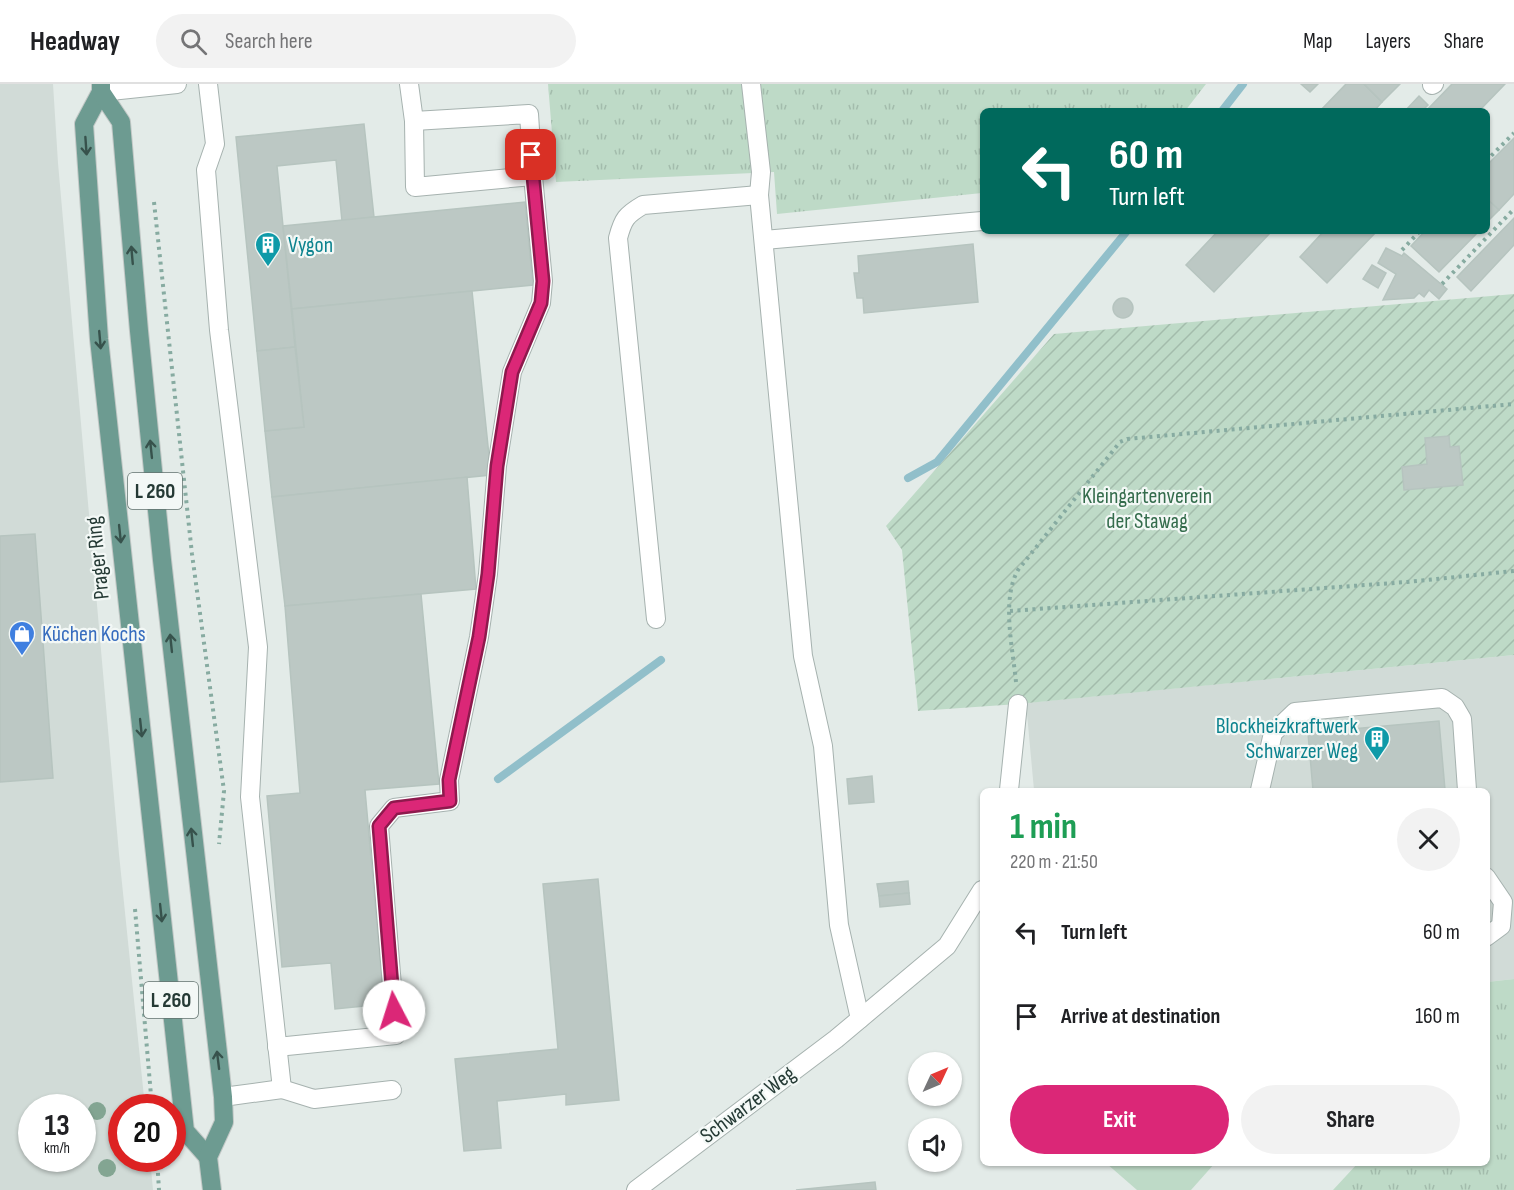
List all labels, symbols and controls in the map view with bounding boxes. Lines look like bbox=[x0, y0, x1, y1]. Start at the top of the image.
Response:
search box bbox=[156, 14, 576, 68]
text: Headway bbox=[30, 25, 120, 58]
icon: search bbox=[177, 25, 210, 58]
text: Search here bbox=[225, 28, 312, 55]
text: Map bbox=[1303, 29, 1332, 54]
text: Layers bbox=[1365, 29, 1411, 54]
text: Share bbox=[1444, 29, 1484, 54]
pin bbox=[505, 129, 556, 180]
text: 60 m bbox=[1109, 130, 1183, 181]
icon: left bbox=[1010, 132, 1088, 210]
one-way arrow bbox=[80, 135, 91, 155]
icon: arrive bbox=[514, 138, 547, 171]
text: Turn left bbox=[1109, 181, 1185, 213]
building icon: Vygon bbox=[253, 230, 283, 268]
place label: Vygon bbox=[288, 232, 333, 259]
one-way arrow bbox=[126, 246, 137, 266]
one-way arrow bbox=[94, 330, 105, 350]
one-way arrow bbox=[145, 440, 156, 460]
road number: L 260 bbox=[128, 473, 182, 509]
park label: Kleingartenverein der Stawag bbox=[1082, 483, 1212, 535]
street label: Prager Ring bbox=[80, 515, 116, 601]
one-way arrow bbox=[115, 524, 126, 544]
shop icon: Küchen Kochs bbox=[7, 619, 37, 657]
place label: Küchen Kochs bbox=[42, 621, 146, 648]
one-way arrow bbox=[165, 634, 176, 654]
place label: Blockheizkraftwerk Schwarzer Weg bbox=[1216, 713, 1359, 765]
one-way arrow bbox=[135, 718, 146, 738]
building icon: Blockheizkraftwerk Schwarzer Weg bbox=[1362, 724, 1392, 762]
text: 1 min bbox=[1010, 806, 1077, 849]
button: close bbox=[1397, 808, 1460, 871]
one-way arrow bbox=[187, 828, 198, 848]
text: 220 m · 21:50 bbox=[1010, 850, 1098, 874]
one-way arrow bbox=[156, 902, 167, 922]
icon: left bbox=[1010, 916, 1043, 949]
text: Turn left bbox=[1061, 919, 1127, 946]
text: 60 m bbox=[1423, 919, 1460, 946]
position arrow bbox=[362, 979, 426, 1043]
road number: L 260 bbox=[144, 982, 198, 1018]
icon: arrive bbox=[1010, 1000, 1043, 1033]
text: Arrive at destination bbox=[1061, 1003, 1220, 1030]
text: 160 m bbox=[1415, 1003, 1460, 1030]
one-way arrow bbox=[212, 1051, 223, 1070]
north arrow bbox=[908, 1052, 962, 1106]
map controls bbox=[908, 1052, 962, 1172]
street label: Schwarzer Weg bbox=[695, 1060, 801, 1150]
button: Exit bbox=[1010, 1085, 1229, 1154]
button: Share bbox=[1241, 1085, 1460, 1154]
speed limit sign: 20 bbox=[108, 1094, 186, 1172]
text: 13 bbox=[44, 1108, 70, 1144]
button: sound bbox=[908, 1118, 962, 1172]
text: km/h bbox=[44, 1139, 70, 1158]

